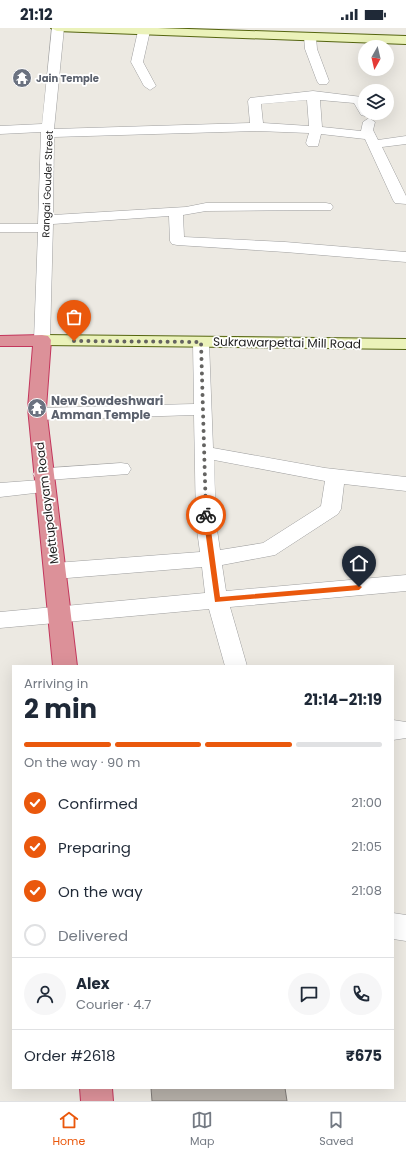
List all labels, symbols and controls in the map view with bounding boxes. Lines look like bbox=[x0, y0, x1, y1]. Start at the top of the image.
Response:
text: 21:12 bbox=[20, 4, 53, 25]
north arrow bbox=[358, 40, 394, 76]
map controls bbox=[358, 40, 394, 120]
temple icon: Jain Temple bbox=[11, 67, 33, 89]
place label: Jain Temple bbox=[36, 71, 99, 86]
button: layers bbox=[358, 84, 394, 120]
street label: Rangai Gouder Street bbox=[38, 130, 57, 238]
pin bbox=[57, 300, 91, 341]
icon: bag bbox=[63, 306, 85, 328]
street label: Sukrawarpettai Mill Road bbox=[213, 333, 361, 352]
place label: New Sowdeshwari Amman Temple bbox=[51, 392, 163, 423]
temple icon: New Sowdeshwari Amman Temple bbox=[26, 397, 48, 419]
street label: Mettupalayam Road bbox=[31, 441, 62, 565]
courier bbox=[186, 495, 226, 535]
icon: bike bbox=[195, 504, 217, 526]
pin bbox=[342, 546, 376, 587]
icon: home bbox=[348, 552, 370, 574]
text: Arriving in bbox=[24, 674, 88, 693]
text: 21:14–21:19 bbox=[304, 689, 382, 710]
text: 2 min bbox=[24, 691, 97, 727]
text: On the way · 90 m bbox=[24, 753, 140, 772]
icon: check bbox=[24, 792, 46, 814]
text: Confirmed bbox=[58, 793, 138, 814]
text: 21:00 bbox=[351, 793, 382, 812]
icon: check bbox=[24, 836, 46, 858]
text: Preparing bbox=[58, 837, 131, 858]
text: 21:05 bbox=[351, 837, 382, 856]
icon: check bbox=[24, 880, 46, 902]
text: On the way bbox=[58, 881, 143, 902]
text: 21:08 bbox=[351, 881, 382, 900]
text: Delivered bbox=[58, 925, 128, 946]
button: person bbox=[24, 973, 66, 1015]
text: Alex bbox=[76, 973, 110, 994]
button: chat bbox=[288, 973, 330, 1015]
button: phone bbox=[340, 973, 382, 1015]
text: Courier · 4.7 bbox=[76, 995, 151, 1014]
text: Order #2618 bbox=[24, 1045, 115, 1066]
text: ₹675 bbox=[346, 1045, 382, 1066]
tab: Home bbox=[52, 1109, 85, 1150]
tab: Map bbox=[190, 1109, 214, 1150]
tab: Saved bbox=[319, 1109, 354, 1150]

